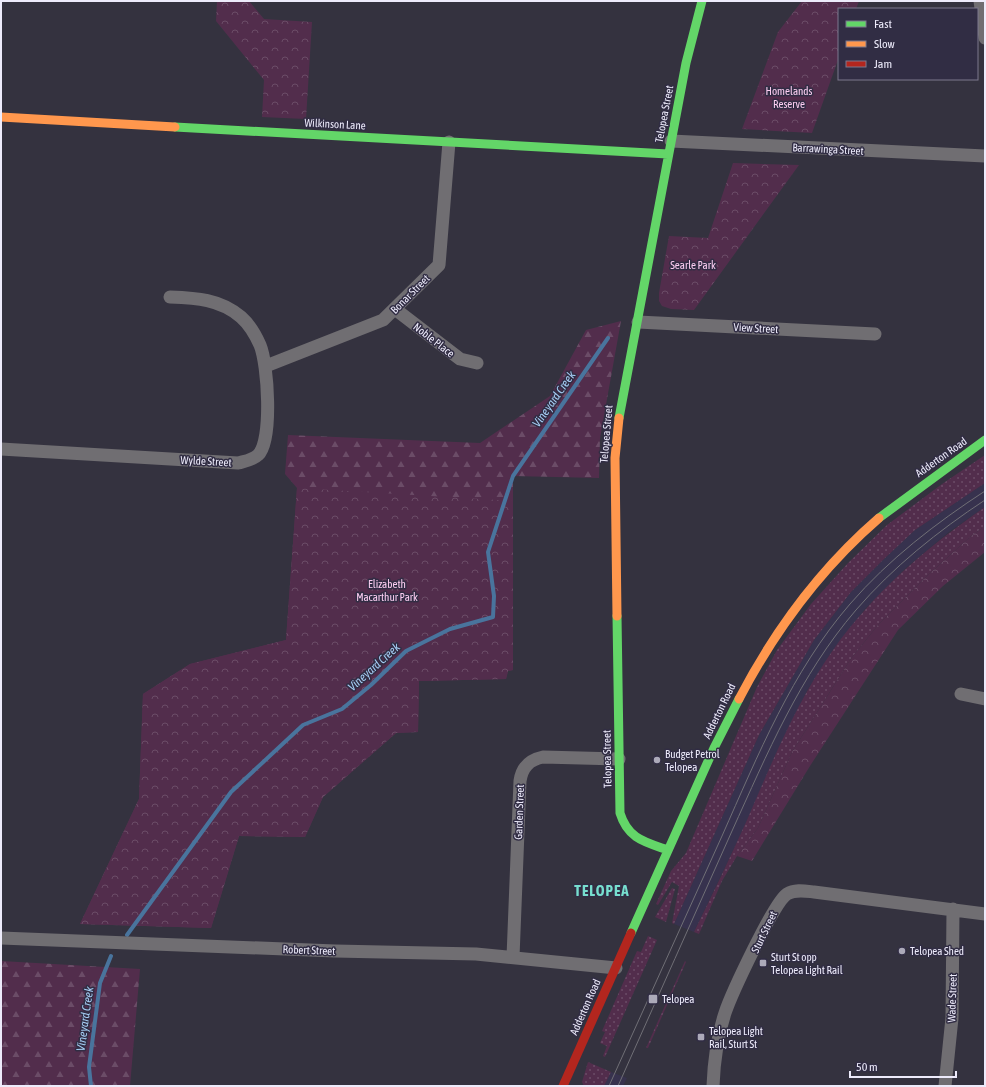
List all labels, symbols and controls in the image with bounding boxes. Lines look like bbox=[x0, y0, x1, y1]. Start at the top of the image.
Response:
legend bbox=[838, 8, 978, 80]
text: Fast bbox=[874, 17, 892, 31]
text: Slow bbox=[874, 37, 895, 51]
text: Jam bbox=[874, 57, 892, 71]
street label: Telopea Street bbox=[653, 84, 675, 144]
park label: Homelands Reserve bbox=[766, 85, 813, 110]
street label: Wilkinson Lane bbox=[304, 116, 366, 132]
street label: Barrawinga Street bbox=[792, 141, 864, 157]
park label: Searle Park bbox=[670, 259, 716, 271]
street label: Bonar Street bbox=[388, 272, 432, 316]
street label: Noble Place bbox=[411, 320, 457, 360]
street label: View Street bbox=[733, 321, 779, 335]
water label: Vineyard Creek bbox=[530, 368, 579, 430]
street label: Telopea Street bbox=[597, 405, 615, 463]
street label: Adderton Road bbox=[913, 435, 969, 479]
street label: Wylde Street bbox=[180, 454, 232, 468]
park label: Elizabeth Macarthur Park bbox=[356, 578, 418, 603]
water label: Vineyard Creek bbox=[345, 640, 403, 694]
street label: Adderton Road bbox=[700, 681, 738, 741]
street label: Telopea Street bbox=[600, 730, 614, 788]
place label: Budget Petrol Telopea bbox=[665, 748, 720, 773]
marker: Budget Petrol Telopea bbox=[652, 755, 662, 765]
street label: Garden Street bbox=[512, 784, 526, 840]
district label: TELOPEA bbox=[574, 882, 630, 899]
street label: Sturt Street bbox=[749, 909, 779, 955]
street label: Robert Street bbox=[282, 943, 336, 957]
place label: Telopea Shed bbox=[910, 945, 964, 957]
marker: Telopea Shed bbox=[897, 946, 907, 956]
place label: Sturt St opp Telopea Light Rail bbox=[771, 951, 843, 976]
marker: Sturt St opp Telopea Light Rail bbox=[758, 958, 768, 968]
street label: Wade Street bbox=[945, 974, 959, 1022]
street label: Adderton Road bbox=[567, 977, 603, 1037]
water label: Vineyard Creek bbox=[74, 985, 97, 1052]
marker: Telopea bbox=[647, 993, 659, 1005]
place label: Telopea bbox=[662, 993, 694, 1005]
place label: Telopea Light Rail, Sturt St bbox=[709, 1025, 763, 1050]
marker: Telopea Light Rail, Sturt St bbox=[696, 1032, 706, 1042]
scale bar bbox=[850, 1053, 956, 1079]
text: 50 m bbox=[856, 1060, 878, 1074]

